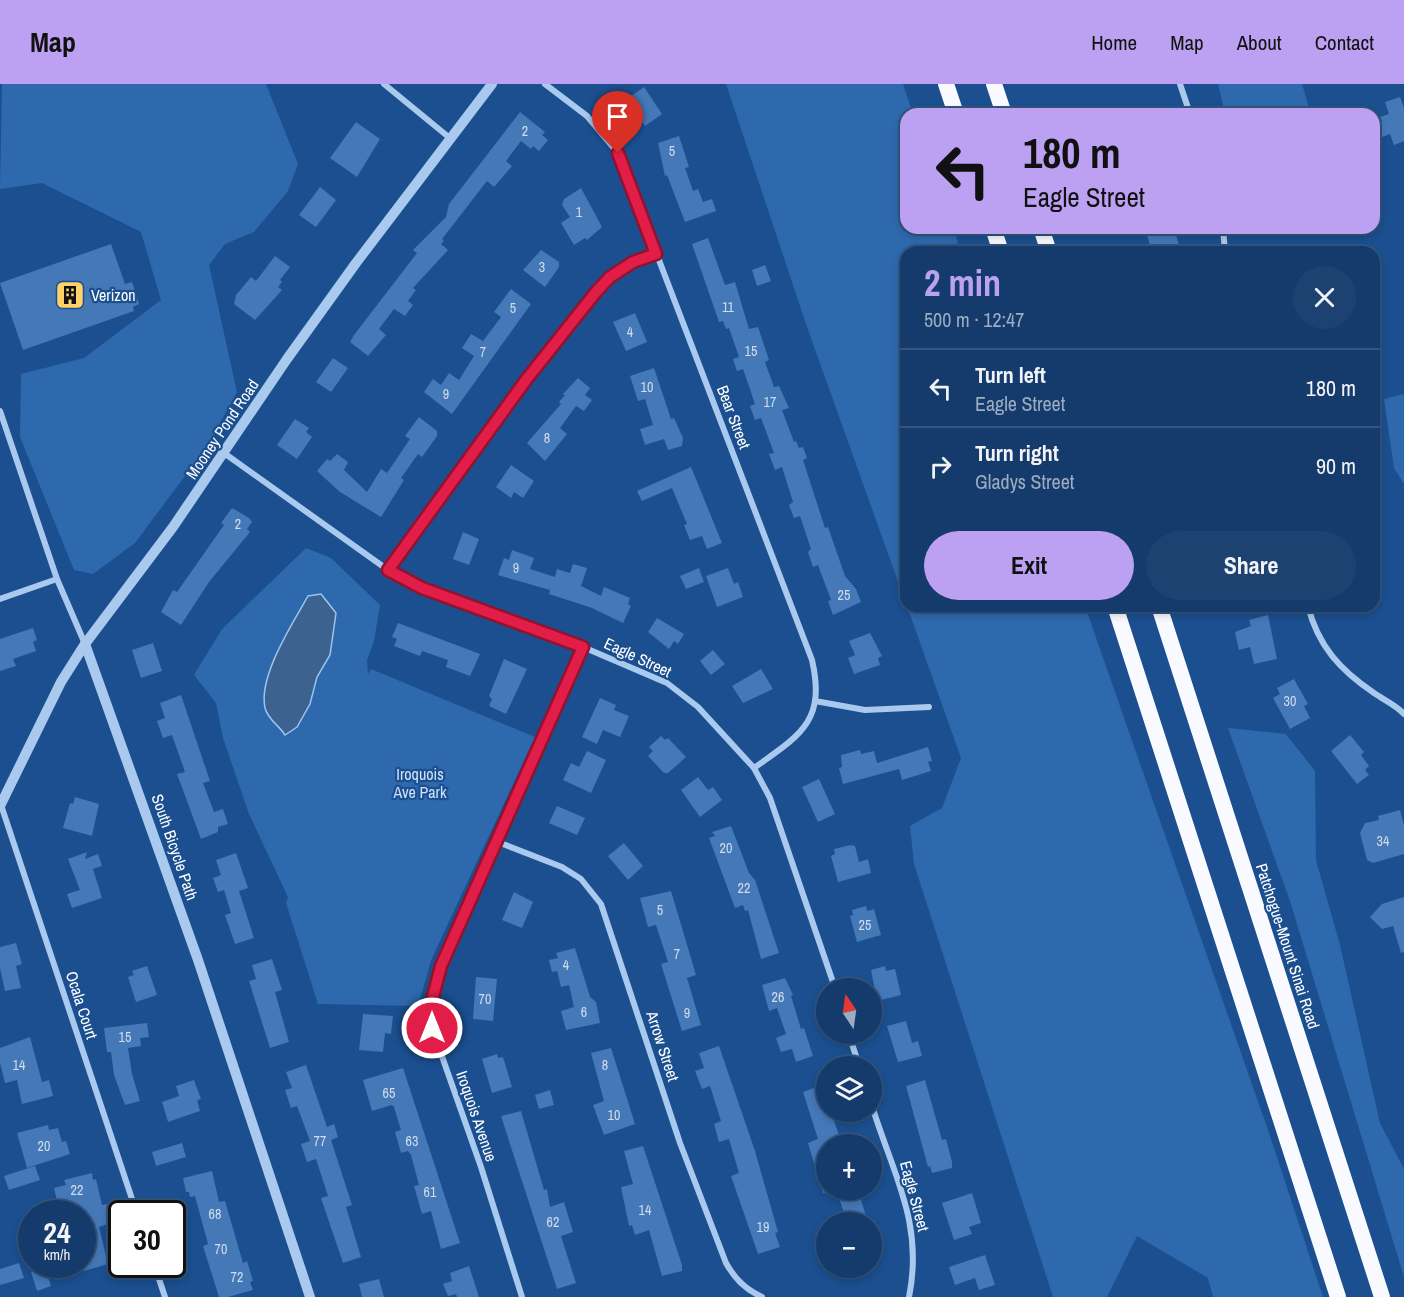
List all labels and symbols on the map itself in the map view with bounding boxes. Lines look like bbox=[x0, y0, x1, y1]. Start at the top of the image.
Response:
pin bbox=[592, 91, 643, 153]
house number: 2 bbox=[522, 122, 528, 140]
house number: 5 bbox=[669, 142, 675, 160]
house number: 1 bbox=[576, 203, 583, 221]
house number: 3 bbox=[539, 258, 545, 276]
building icon: Verizon bbox=[54, 279, 86, 311]
place label: Verizon bbox=[91, 284, 136, 306]
house number: 11 bbox=[722, 298, 735, 316]
house number: 5 bbox=[510, 299, 516, 317]
house number: 4 bbox=[627, 323, 634, 341]
house number: 15 bbox=[745, 342, 757, 360]
house number: 7 bbox=[480, 343, 486, 361]
street label: Mooney Pond Road bbox=[180, 375, 264, 483]
house number: 10 bbox=[641, 378, 653, 396]
street label: Bear Street bbox=[712, 382, 756, 452]
house number: 9 bbox=[443, 385, 449, 403]
house number: 17 bbox=[764, 393, 776, 411]
house number: 8 bbox=[544, 429, 550, 447]
house number: 2 bbox=[235, 515, 241, 533]
house number: 9 bbox=[513, 559, 519, 577]
house number: 25 bbox=[838, 586, 850, 604]
street label: Eagle Street bbox=[601, 632, 676, 682]
house number: 30 bbox=[1284, 692, 1296, 710]
park label: Iroquois Ave Park bbox=[392, 763, 447, 803]
street label: South Bicycle Path bbox=[147, 791, 203, 903]
house number: 34 bbox=[1377, 832, 1390, 850]
house number: 20 bbox=[720, 839, 732, 857]
street label: Patchogue-Mount Sinai Road bbox=[1251, 860, 1325, 1032]
house number: 22 bbox=[738, 879, 750, 897]
house number: 5 bbox=[657, 901, 663, 919]
house number: 25 bbox=[859, 916, 871, 934]
house number: 7 bbox=[674, 945, 680, 963]
house number: 4 bbox=[563, 956, 570, 974]
street label: Ocala Court bbox=[61, 968, 103, 1042]
north arrow bbox=[816, 978, 882, 1044]
house number: 26 bbox=[772, 988, 784, 1006]
house number: 70 bbox=[479, 990, 491, 1008]
position arrow bbox=[400, 996, 464, 1060]
house number: 6 bbox=[581, 1003, 587, 1021]
house number: 9 bbox=[684, 1004, 690, 1022]
street label: Arrow Street bbox=[641, 1007, 685, 1084]
house number: 15 bbox=[119, 1028, 131, 1046]
house number: 14 bbox=[13, 1056, 26, 1074]
house number: 8 bbox=[602, 1056, 608, 1074]
street label: Iroquois Avenue bbox=[451, 1068, 503, 1164]
house number: 65 bbox=[383, 1084, 395, 1102]
house number: 10 bbox=[608, 1106, 620, 1124]
house number: 77 bbox=[314, 1132, 326, 1150]
house number: 63 bbox=[406, 1132, 418, 1150]
house number: 20 bbox=[38, 1137, 50, 1155]
street label: Eagle Street bbox=[895, 1158, 935, 1234]
house number: 22 bbox=[71, 1181, 83, 1199]
house number: 61 bbox=[424, 1183, 437, 1201]
speed limit sign: 30 bbox=[108, 1200, 186, 1278]
house number: 14 bbox=[639, 1201, 652, 1219]
house number: 68 bbox=[209, 1205, 221, 1223]
house number: 62 bbox=[547, 1213, 559, 1231]
house number: 19 bbox=[757, 1218, 769, 1236]
house number: 70 bbox=[215, 1240, 227, 1258]
house number: 72 bbox=[231, 1268, 243, 1286]

